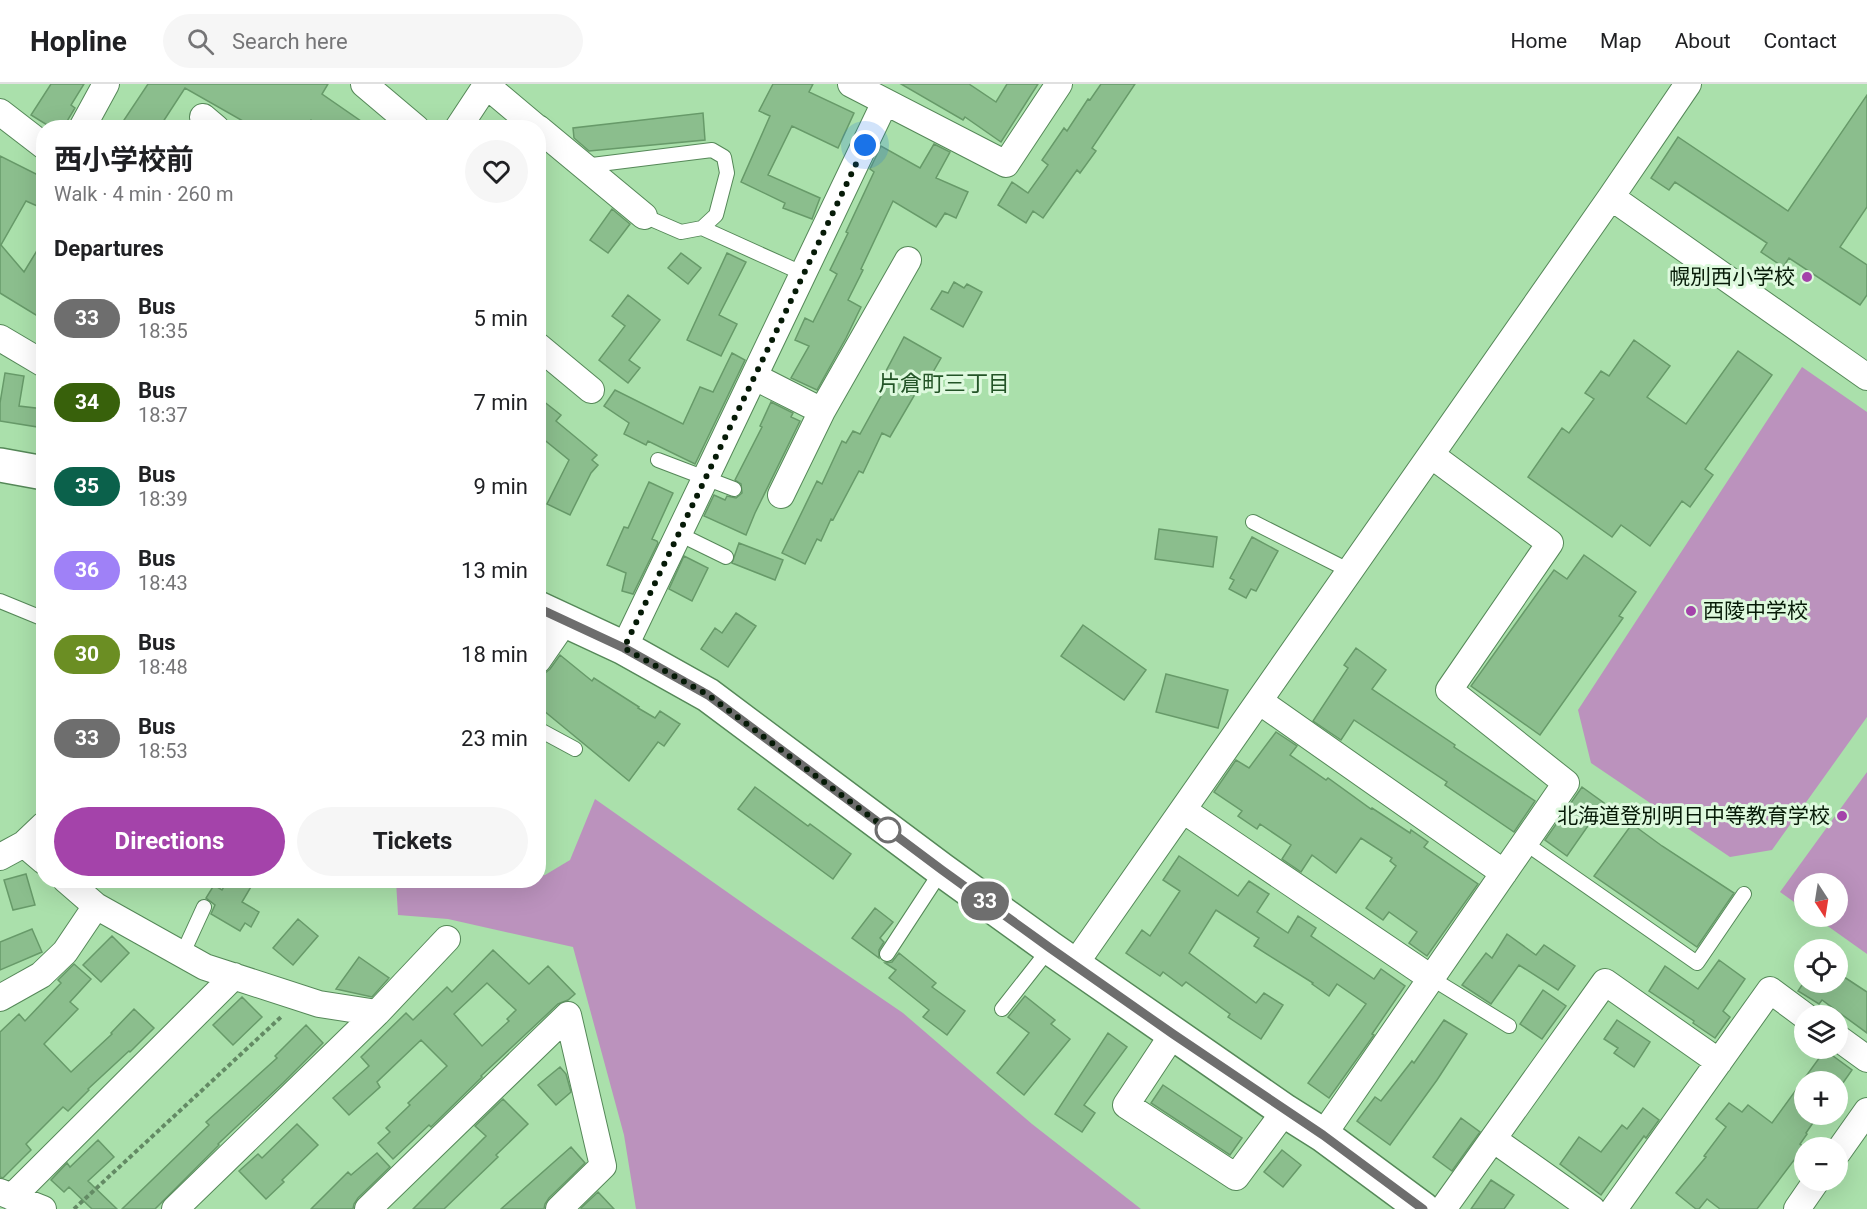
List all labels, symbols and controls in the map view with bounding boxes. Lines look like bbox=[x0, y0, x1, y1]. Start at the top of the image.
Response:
search box bbox=[163, 14, 583, 68]
text: Hopline bbox=[30, 25, 127, 58]
icon: search bbox=[184, 25, 217, 58]
text: Search here bbox=[232, 29, 348, 54]
text: Home bbox=[1511, 29, 1567, 53]
text: Map bbox=[1600, 29, 1642, 53]
text: About bbox=[1675, 29, 1731, 53]
text: Contact bbox=[1764, 29, 1837, 53]
your location bbox=[850, 130, 880, 160]
button: heart bbox=[465, 140, 528, 203]
text: 西小学校前 bbox=[54, 143, 194, 176]
text: Walk · 4 min · 260 m bbox=[54, 182, 233, 206]
text: Departures bbox=[54, 236, 164, 261]
place label: 幌別西小学校 bbox=[1669, 265, 1795, 289]
marker: 幌別西小学校 bbox=[1800, 270, 1814, 284]
text: Bus bbox=[138, 294, 176, 319]
text: 33 bbox=[75, 306, 99, 330]
text: 5 min bbox=[473, 306, 528, 331]
text: 18:35 bbox=[138, 319, 188, 343]
district label: 片倉町三丁目 bbox=[878, 371, 1010, 396]
text: Bus bbox=[138, 378, 176, 403]
text: 34 bbox=[75, 390, 99, 414]
text: 7 min bbox=[473, 390, 528, 415]
text: 18:37 bbox=[138, 403, 188, 427]
text: Bus bbox=[138, 462, 176, 487]
text: 35 bbox=[75, 474, 99, 498]
text: 9 min bbox=[473, 474, 528, 499]
text: 18:39 bbox=[138, 487, 188, 511]
text: Bus bbox=[138, 546, 176, 571]
text: 36 bbox=[75, 558, 99, 582]
text: 13 min bbox=[461, 558, 528, 583]
text: 18:43 bbox=[138, 571, 188, 595]
place label: 西陵中学校 bbox=[1703, 599, 1808, 623]
marker: 西陵中学校 bbox=[1684, 604, 1698, 618]
text: Bus bbox=[138, 630, 176, 655]
text: 30 bbox=[75, 642, 99, 666]
text: 18 min bbox=[461, 642, 528, 667]
text: 18:48 bbox=[138, 655, 188, 679]
text: Bus bbox=[138, 714, 176, 739]
text: 33 bbox=[75, 726, 99, 750]
text: 23 min bbox=[461, 726, 528, 751]
text: 18:53 bbox=[138, 739, 188, 763]
place label: 北海道登別明日中等教育学校 bbox=[1557, 804, 1830, 828]
button: Directions bbox=[54, 807, 285, 876]
button: Tickets bbox=[297, 807, 528, 876]
marker: 北海道登別明日中等教育学校 bbox=[1835, 809, 1849, 823]
unlabelled marker bbox=[875, 817, 901, 843]
north arrow bbox=[1794, 873, 1848, 927]
map controls bbox=[1794, 873, 1848, 1191]
line badge: 33 bbox=[958, 882, 1012, 920]
text: 33 bbox=[973, 889, 997, 913]
button: locate bbox=[1794, 939, 1848, 993]
button: layers bbox=[1794, 1005, 1848, 1059]
button: + bbox=[1794, 1071, 1848, 1125]
button: − bbox=[1794, 1137, 1848, 1191]

